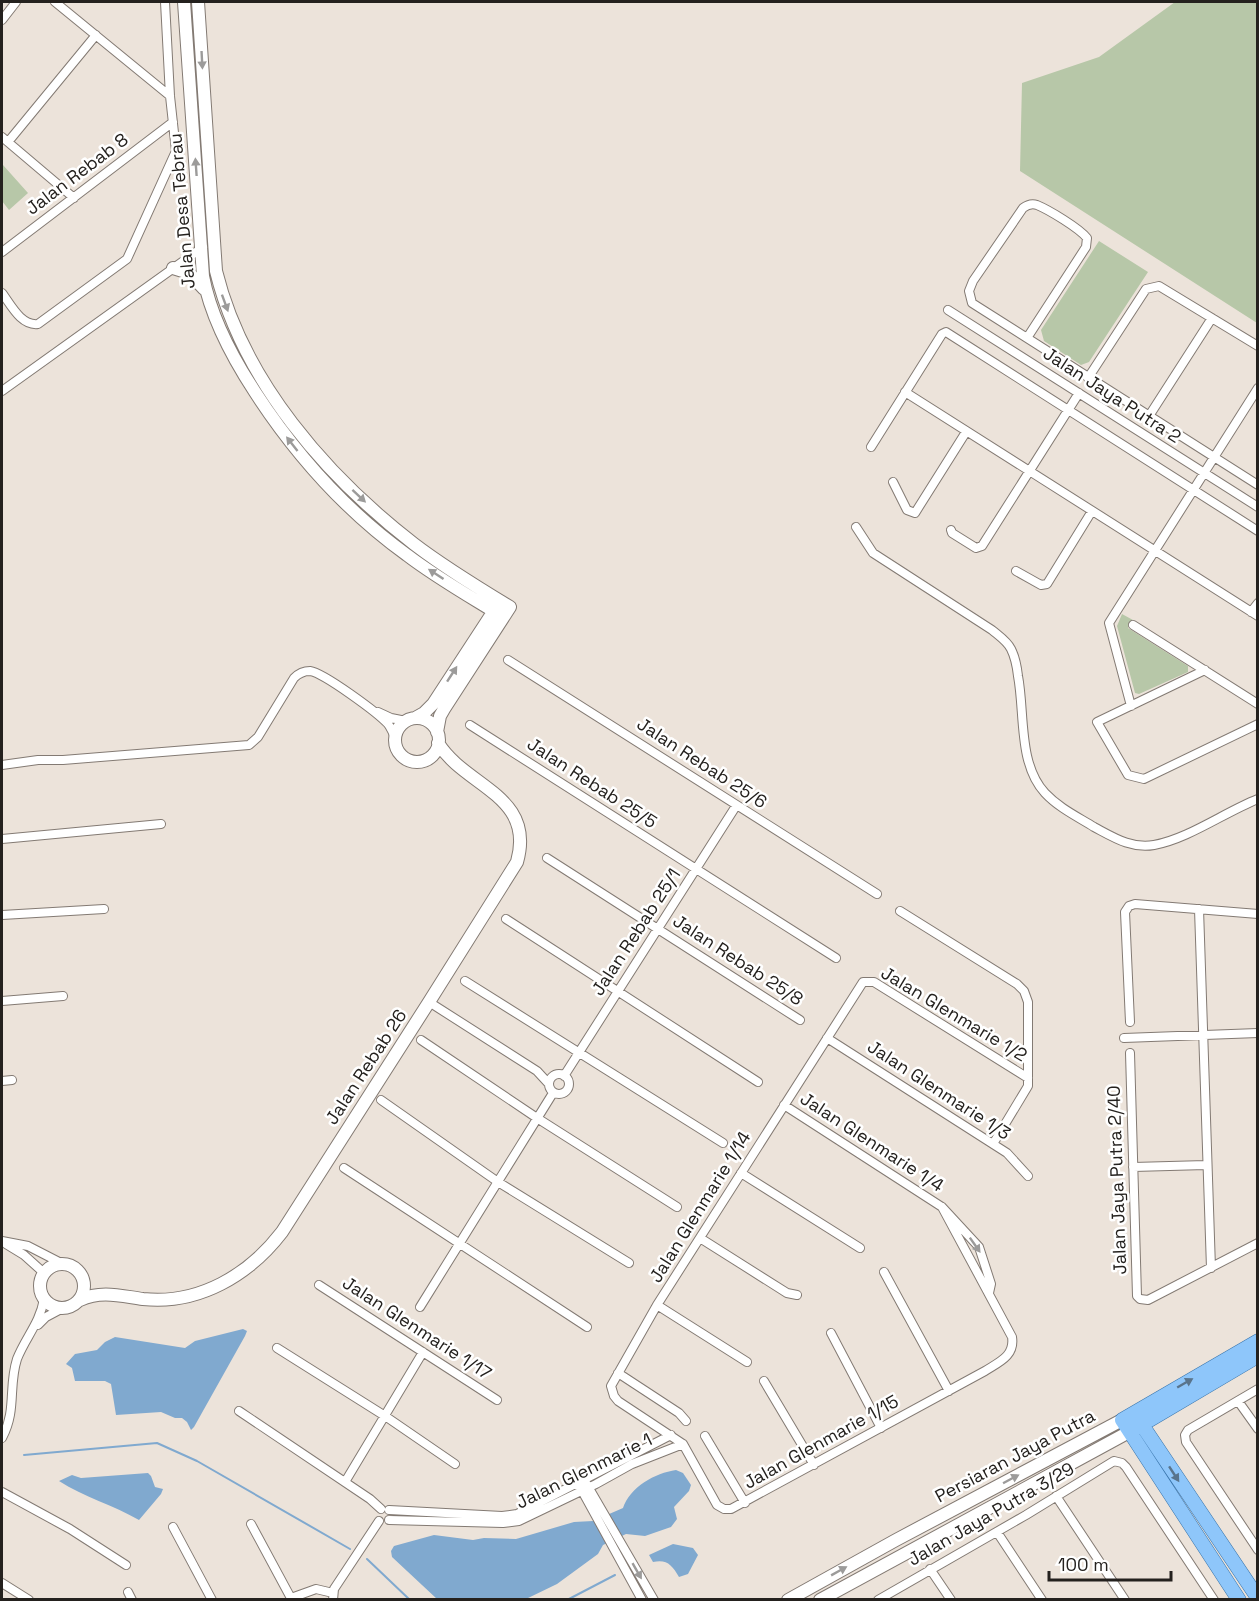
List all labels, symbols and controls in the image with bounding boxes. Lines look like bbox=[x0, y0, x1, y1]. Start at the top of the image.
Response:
one-way arrow bbox=[197, 50, 206, 69]
street label: Jalan Rebab 8 bbox=[21, 128, 132, 220]
street label: Jalan Desa Tebrau bbox=[163, 132, 200, 290]
one-way arrow bbox=[191, 158, 200, 177]
one-way arrow bbox=[221, 294, 231, 312]
street label: Jalan Jaya Putra 2 bbox=[1039, 341, 1186, 448]
one-way arrow bbox=[286, 437, 298, 453]
one-way arrow bbox=[351, 489, 365, 503]
one-way arrow bbox=[428, 569, 444, 580]
one-way arrow bbox=[447, 666, 458, 683]
street label: Jalan Rebab 25/6 bbox=[633, 712, 772, 813]
street label: Jalan Rebab 25/5 bbox=[523, 732, 662, 833]
street label: Jalan Rebab 25/1 bbox=[586, 864, 685, 1000]
street label: Jalan Rebab 25/8 bbox=[669, 909, 808, 1010]
street label: Jalan Glenmarie 1/2 bbox=[877, 961, 1031, 1066]
street label: Jalan Rebab 26 bbox=[320, 1005, 411, 1129]
street label: Jalan Glenmarie 1/3 bbox=[863, 1035, 1015, 1145]
street label: Jalan Jaya Putra 2/40 bbox=[1102, 1085, 1131, 1275]
street label: Jalan Glenmarie 1/4 bbox=[796, 1087, 948, 1197]
street label: Jalan Glenmarie 1/14 bbox=[644, 1127, 755, 1287]
one-way arrow bbox=[969, 1237, 981, 1253]
street label: Jalan Glenmarie 1/17 bbox=[338, 1271, 496, 1384]
one-way arrow bbox=[1177, 1378, 1193, 1389]
street label: Jalan Glenmarie 1/15 bbox=[739, 1389, 902, 1494]
street label: Persiaran Jaya Putra bbox=[931, 1404, 1099, 1507]
street label: Jalan Glenmarie 1 bbox=[512, 1428, 656, 1514]
street label: Jalan Jaya Putra 3/29 bbox=[903, 1457, 1078, 1571]
one-way arrow bbox=[1168, 1465, 1180, 1481]
one-way arrow bbox=[1002, 1474, 1019, 1484]
scale bar bbox=[1049, 1544, 1170, 1582]
text: 100 m bbox=[1058, 1553, 1109, 1576]
one-way arrow bbox=[632, 1563, 643, 1579]
one-way arrow bbox=[831, 1566, 848, 1576]

